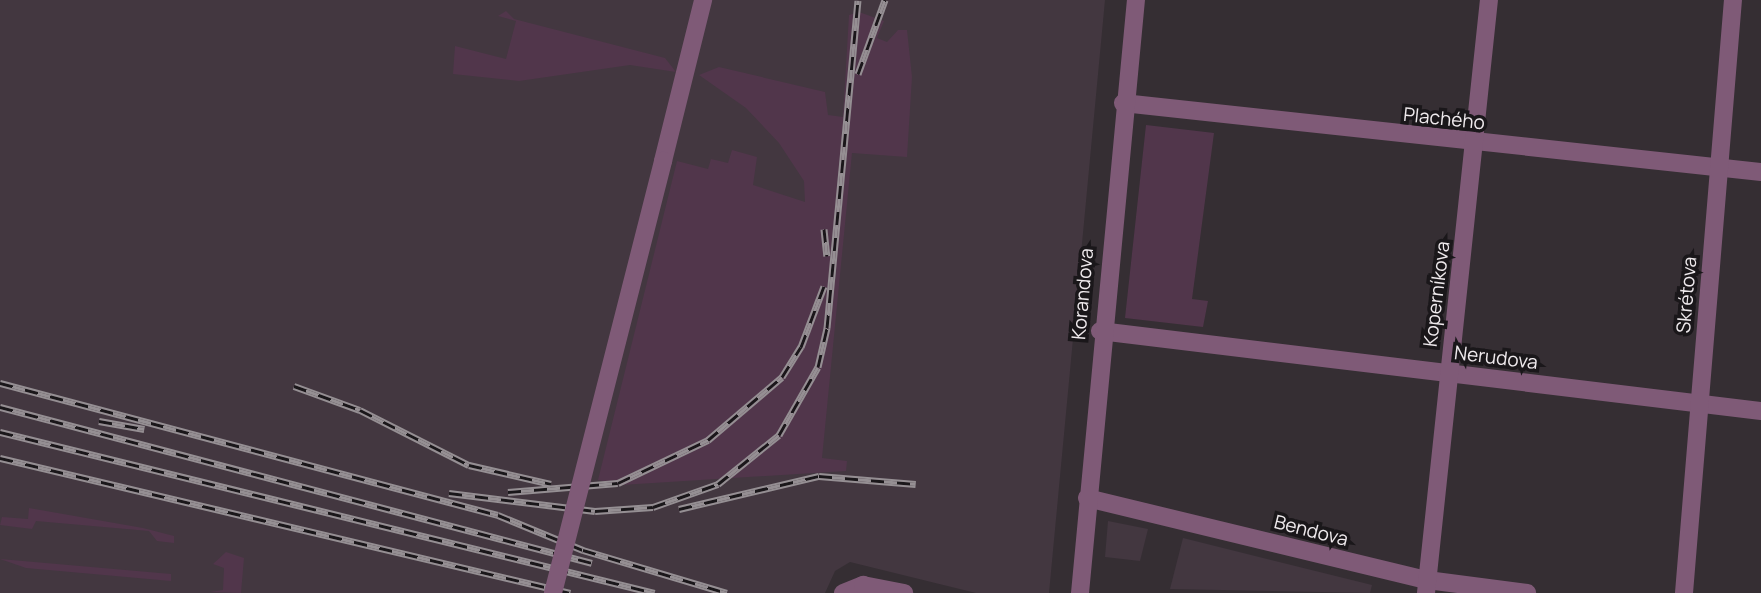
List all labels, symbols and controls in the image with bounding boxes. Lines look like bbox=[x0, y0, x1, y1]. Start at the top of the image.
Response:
street label: Plachého bbox=[1402, 103, 1486, 135]
street label: Koperníkova bbox=[1419, 240, 1455, 348]
street label: Korandova bbox=[1068, 247, 1098, 341]
street label: Skrétova bbox=[1672, 256, 1702, 334]
street label: Nerudova bbox=[1453, 342, 1539, 374]
street label: Bendova bbox=[1272, 511, 1350, 551]

